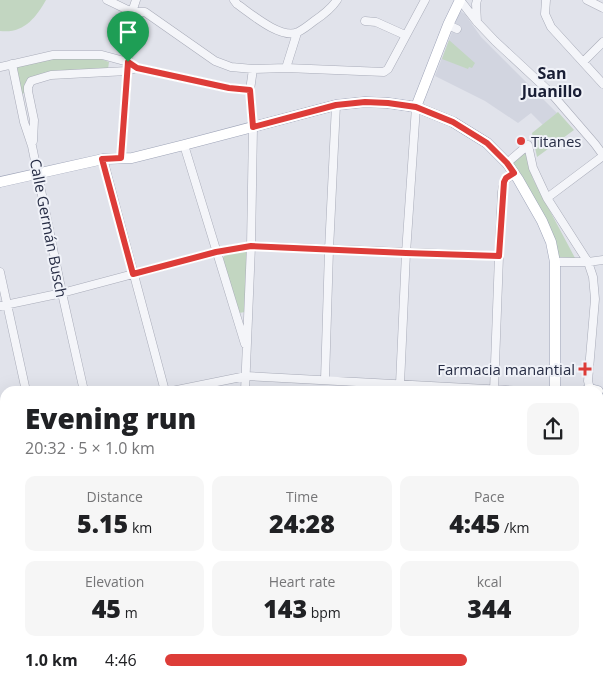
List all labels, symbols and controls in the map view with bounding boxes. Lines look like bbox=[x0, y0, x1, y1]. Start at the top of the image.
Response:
pin bbox=[107, 11, 149, 62]
icon: arrive bbox=[114, 18, 142, 46]
district label: San Juanillo bbox=[520, 62, 582, 102]
place label: Titanes bbox=[531, 131, 582, 151]
marker: Titanes bbox=[515, 135, 527, 147]
street label: Calle Germán Busch bbox=[26, 157, 72, 299]
place label: Farmacia manantial bbox=[437, 359, 575, 379]
marker: Farmacia manantial bbox=[579, 363, 591, 375]
text: Evening run bbox=[25, 399, 196, 437]
button: share bbox=[527, 403, 579, 455]
text: 20:32 · 5 × 1.0 km bbox=[25, 437, 155, 459]
text: Distance bbox=[87, 487, 143, 506]
text: Time bbox=[286, 487, 318, 506]
text: Pace bbox=[474, 487, 505, 506]
text: 5.15 bbox=[77, 506, 128, 540]
text: 24:28 bbox=[269, 506, 335, 540]
text: 4:45 bbox=[449, 506, 500, 540]
text: km bbox=[128, 518, 152, 537]
text: /km bbox=[500, 518, 529, 537]
text: Elevation bbox=[85, 572, 144, 591]
text: Heart rate bbox=[269, 572, 335, 591]
text: kcal bbox=[477, 572, 502, 591]
text: 45 bbox=[92, 591, 121, 625]
text: 143 bbox=[263, 591, 307, 625]
text: 344 bbox=[467, 591, 511, 625]
text: m bbox=[121, 603, 138, 622]
text: bpm bbox=[307, 603, 341, 622]
text: 1.0 km bbox=[25, 649, 78, 671]
text: 4:46 bbox=[105, 649, 137, 671]

